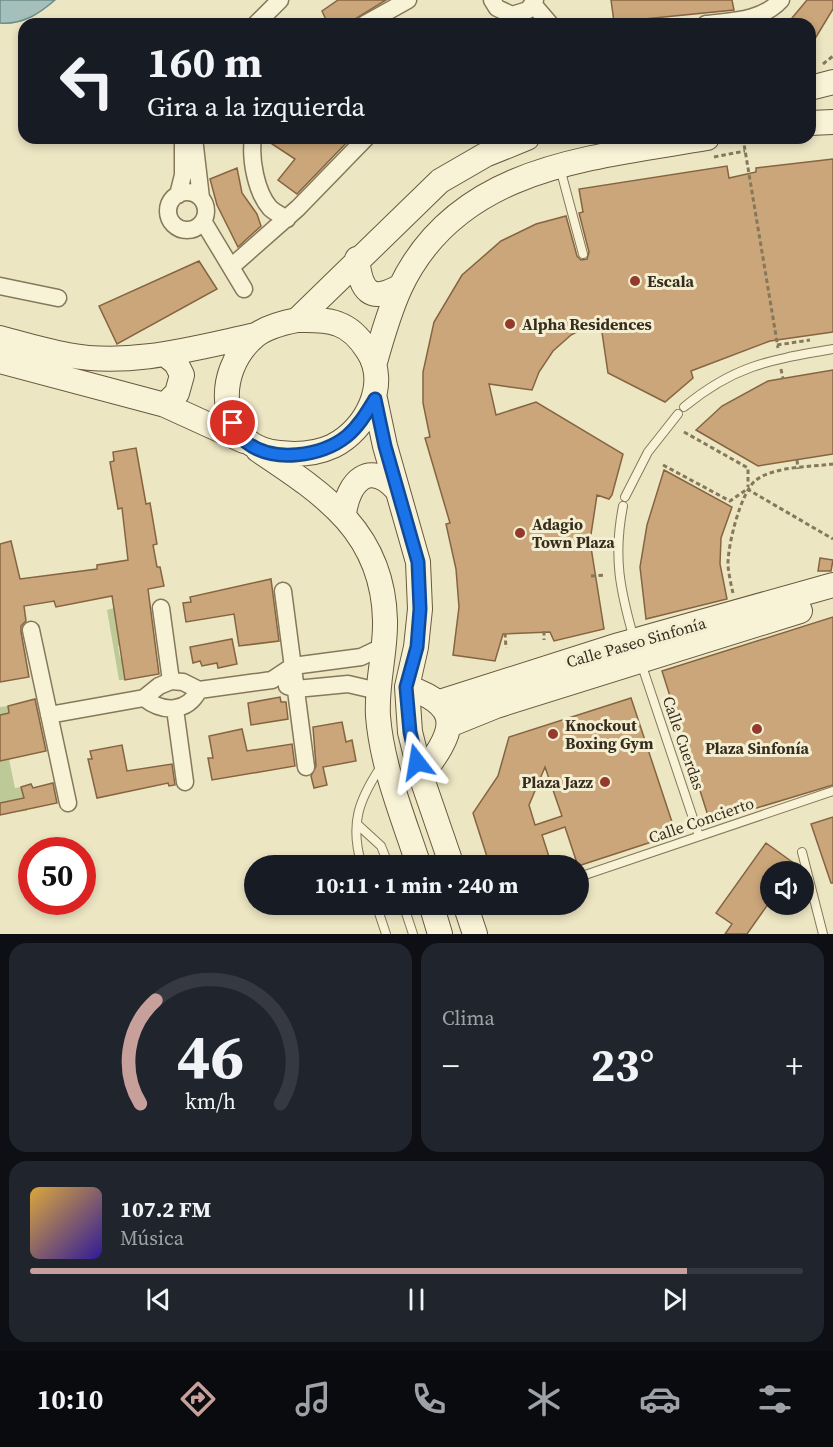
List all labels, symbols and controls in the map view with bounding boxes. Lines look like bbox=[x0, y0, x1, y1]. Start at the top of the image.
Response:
text: 160 m bbox=[147, 33, 262, 91]
icon: left bbox=[48, 42, 126, 120]
text: Gira a la izquierda bbox=[147, 88, 365, 125]
place label: Escala bbox=[647, 270, 694, 292]
marker: Escala bbox=[628, 274, 642, 288]
place label: Alpha Residences bbox=[522, 313, 652, 335]
marker: Alpha Residences bbox=[503, 317, 517, 331]
pin bbox=[207, 397, 258, 448]
icon: arrive bbox=[216, 406, 249, 439]
place label: Adagio Town Plaza bbox=[532, 513, 615, 553]
marker: Adagio Town Plaza bbox=[513, 526, 527, 540]
street label: Calle Paseo Sinfonía bbox=[564, 611, 709, 672]
street label: Calle Cuerdas bbox=[658, 693, 710, 793]
place label: Knockout Boxing Gym bbox=[565, 714, 654, 754]
marker: Plaza Sinfonía bbox=[750, 722, 764, 736]
marker: Knockout Boxing Gym bbox=[546, 727, 560, 741]
position arrow bbox=[385, 730, 449, 794]
place label: Plaza Sinfonía bbox=[705, 737, 810, 759]
place label: Plaza Jazz bbox=[522, 771, 594, 793]
marker: Plaza Jazz bbox=[598, 775, 612, 789]
street label: Calle Concierto bbox=[645, 792, 757, 848]
speed limit sign: 50 bbox=[18, 837, 96, 915]
map controls bbox=[760, 861, 814, 915]
button: sound bbox=[760, 861, 814, 915]
text: 10:11 · 1 min · 240 m bbox=[315, 870, 518, 900]
text: Clima bbox=[442, 1004, 495, 1032]
text: 46 bbox=[177, 1013, 244, 1099]
text: 23° bbox=[591, 1034, 654, 1096]
text: − bbox=[442, 1043, 460, 1088]
text: + bbox=[785, 1043, 803, 1088]
text: km/h bbox=[185, 1088, 236, 1117]
text: 107.2 FM bbox=[120, 1194, 211, 1224]
text: Música bbox=[120, 1224, 184, 1252]
icon: previous bbox=[142, 1283, 175, 1316]
icon: pause bbox=[400, 1283, 433, 1316]
icon: next bbox=[658, 1283, 691, 1316]
icon: directions bbox=[177, 1378, 219, 1420]
icon: music bbox=[292, 1378, 334, 1420]
icon: phone bbox=[408, 1378, 450, 1420]
icon: climate bbox=[523, 1378, 565, 1420]
icon: car bbox=[639, 1378, 681, 1420]
icon: filters bbox=[754, 1378, 796, 1420]
text: 10:10 bbox=[37, 1381, 103, 1418]

